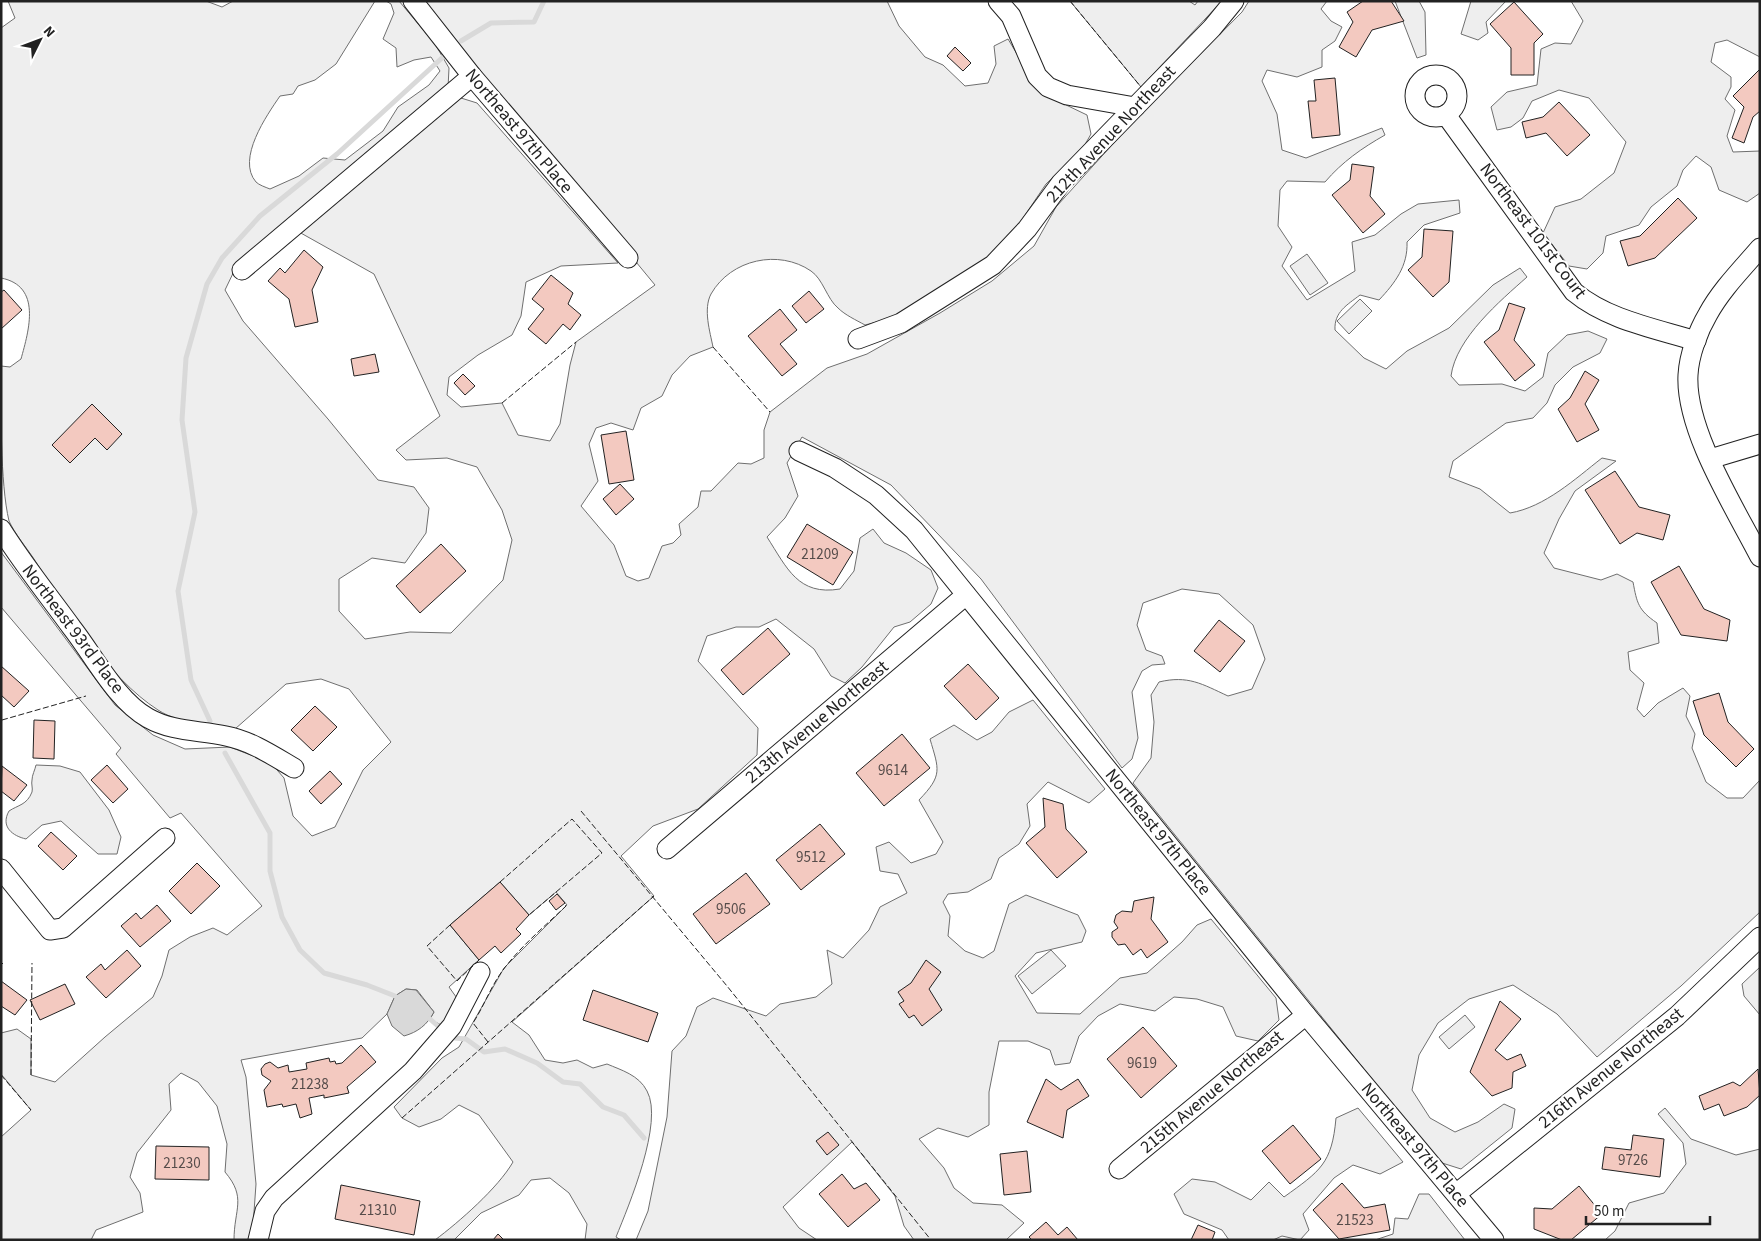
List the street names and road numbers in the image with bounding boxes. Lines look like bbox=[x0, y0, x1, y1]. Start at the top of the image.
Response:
street label: 212th Avenue Northeast bbox=[1040, 60, 1182, 208]
street label: Northeast 97th Place bbox=[459, 63, 579, 199]
street label: Northeast 101st Court bbox=[1474, 158, 1592, 304]
street label: Northeast 93rd Place bbox=[16, 559, 130, 699]
street label: 213th Avenue Northeast bbox=[740, 655, 894, 789]
street label: Northeast 97th Place bbox=[1099, 763, 1217, 901]
street label: 216th Avenue Northeast bbox=[1533, 1002, 1689, 1134]
street label: 215th Avenue Northeast bbox=[1135, 1025, 1289, 1159]
street label: Northeast 97th Place bbox=[1355, 1077, 1475, 1213]

